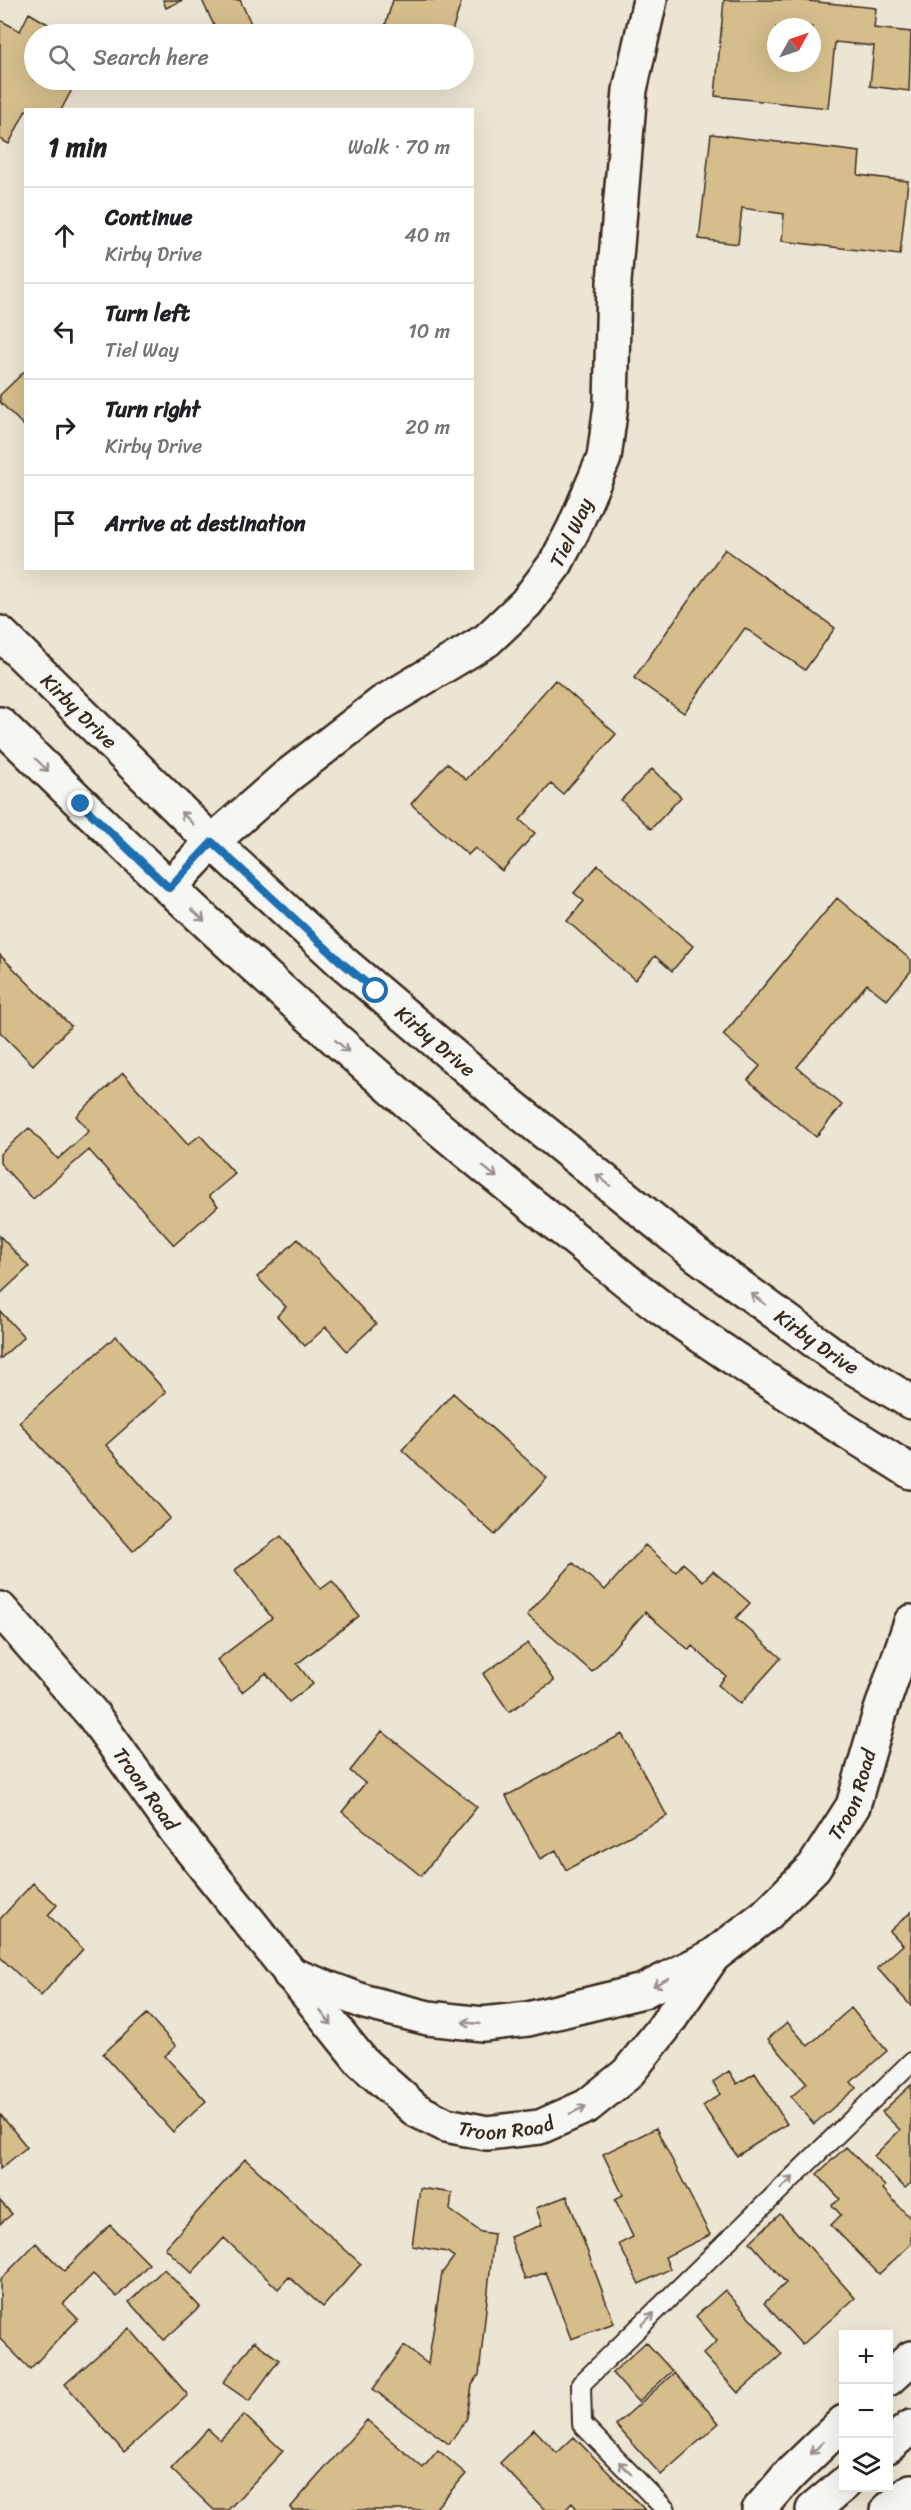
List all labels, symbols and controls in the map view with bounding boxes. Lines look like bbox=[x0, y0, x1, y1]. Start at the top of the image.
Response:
north arrow bbox=[767, 18, 821, 72]
search box bbox=[24, 24, 474, 90]
text: Search here bbox=[93, 38, 209, 77]
icon: search bbox=[45, 41, 78, 74]
text: 1 min bbox=[48, 124, 107, 170]
text: Walk · 70 m bbox=[348, 130, 450, 165]
text: Continue bbox=[105, 198, 193, 237]
text: 40 m bbox=[404, 218, 450, 253]
icon: ahead bbox=[48, 219, 81, 252]
text: Kirby Drive bbox=[105, 237, 202, 272]
text: Turn left bbox=[105, 294, 190, 333]
text: 10 m bbox=[408, 314, 450, 349]
icon: left bbox=[48, 315, 81, 348]
text: Tiel Way bbox=[105, 333, 179, 368]
text: Turn right bbox=[105, 390, 200, 429]
text: 20 m bbox=[405, 410, 450, 445]
icon: right bbox=[48, 411, 81, 444]
text: Kirby Drive bbox=[105, 429, 202, 464]
street label: Tiel Way bbox=[539, 491, 603, 574]
text: Arrive at destination bbox=[105, 504, 306, 543]
icon: arrive bbox=[48, 507, 81, 540]
street label: Kirby Drive bbox=[32, 664, 126, 758]
one-way arrow bbox=[34, 758, 49, 773]
route end bbox=[67, 790, 93, 816]
one-way arrow bbox=[180, 810, 195, 825]
one-way arrow bbox=[190, 908, 205, 922]
route start bbox=[362, 977, 388, 1003]
street label: Kirby Drive bbox=[387, 996, 484, 1086]
one-way arrow bbox=[334, 1039, 349, 1053]
one-way arrow bbox=[482, 1166, 498, 1179]
one-way arrow bbox=[596, 1174, 612, 1187]
one-way arrow bbox=[750, 1293, 766, 1306]
street label: Kirby Drive bbox=[767, 1300, 866, 1384]
street label: Troon Road bbox=[104, 1740, 189, 1839]
street label: Troon Road bbox=[818, 1743, 887, 1847]
one-way arrow bbox=[652, 1977, 670, 1989]
one-way arrow bbox=[319, 2010, 332, 2026]
one-way arrow bbox=[462, 2017, 482, 2028]
one-way arrow bbox=[569, 2103, 587, 2115]
street label: Troon Road bbox=[455, 2105, 561, 2151]
one-way arrow bbox=[780, 2175, 795, 2190]
one-way arrow bbox=[640, 2311, 655, 2326]
map controls bbox=[839, 2330, 893, 2492]
button: + bbox=[839, 2330, 893, 2384]
button: − bbox=[839, 2384, 893, 2438]
button: layers bbox=[839, 2438, 893, 2492]
one-way arrow bbox=[809, 2441, 824, 2455]
one-way arrow bbox=[618, 2461, 633, 2476]

